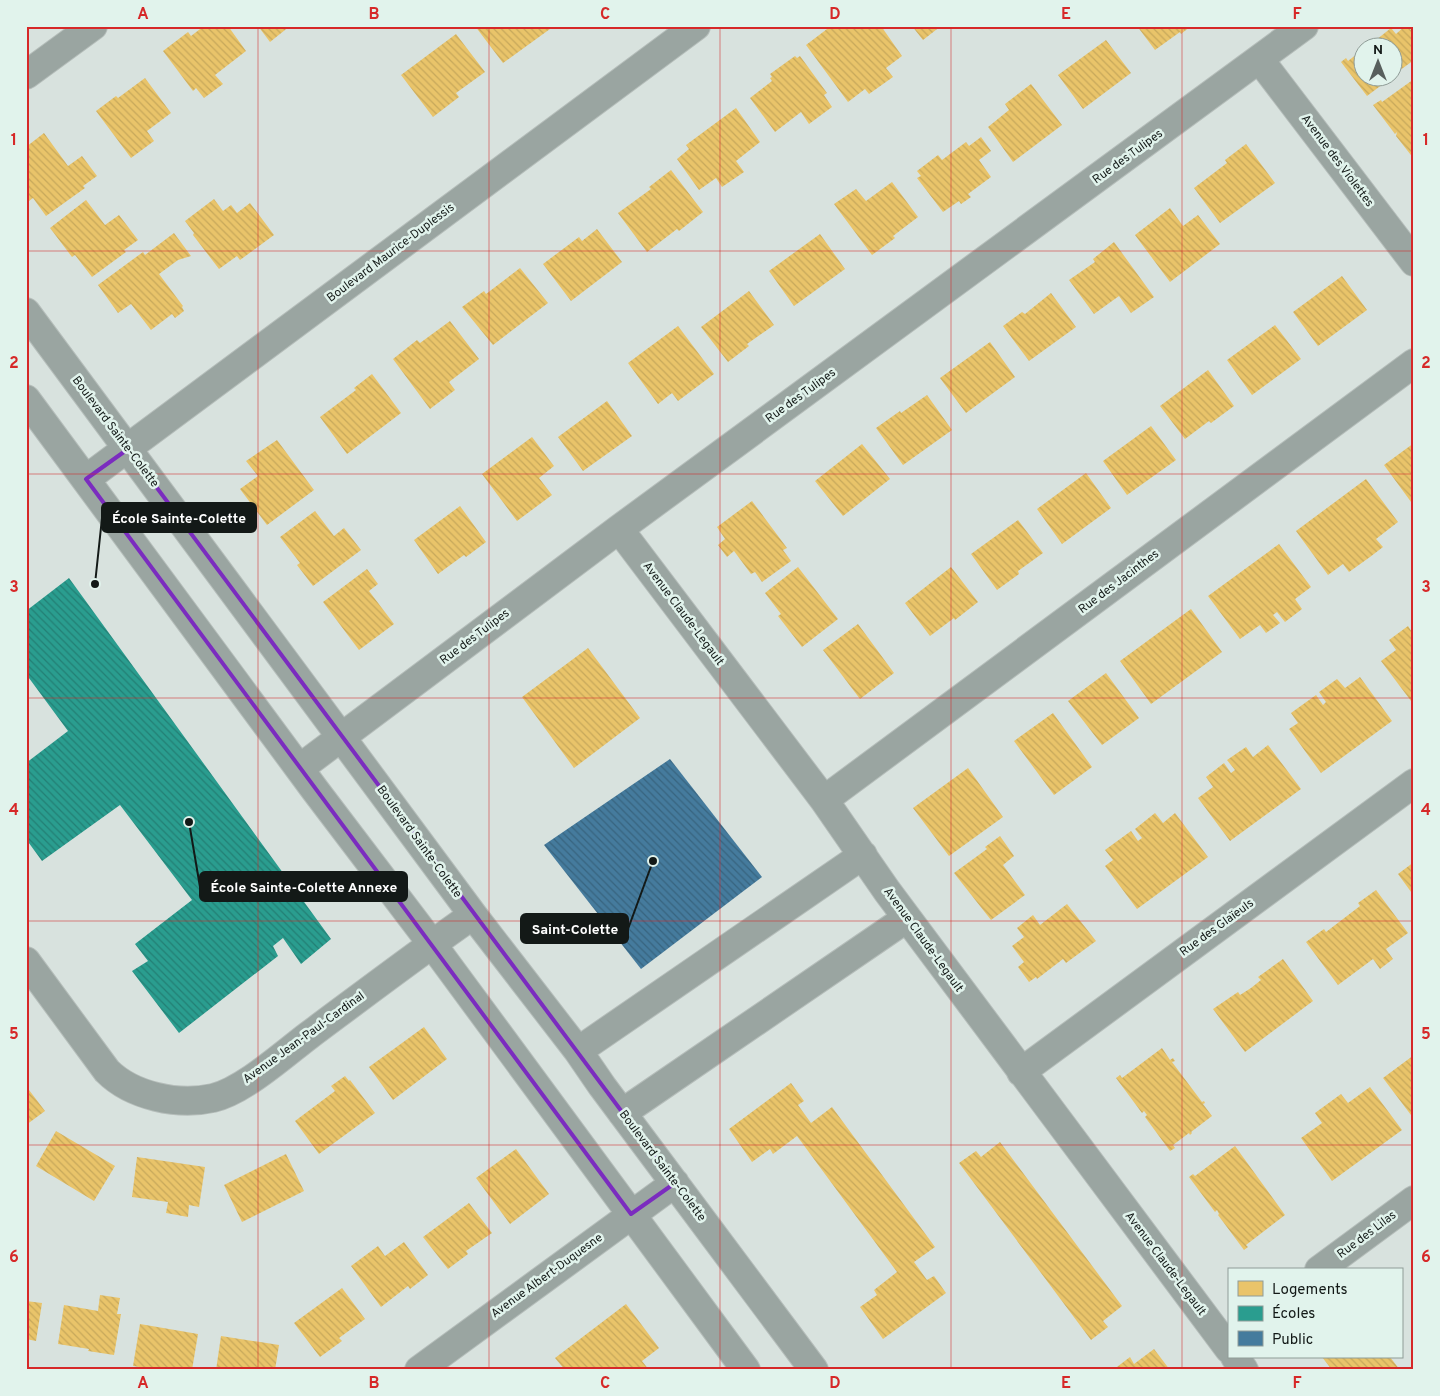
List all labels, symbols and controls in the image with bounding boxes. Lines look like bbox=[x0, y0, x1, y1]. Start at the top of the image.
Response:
text: A bbox=[137, 5, 149, 25]
text: B bbox=[368, 5, 380, 25]
text: C bbox=[600, 5, 610, 25]
text: D bbox=[829, 5, 841, 25]
text: E bbox=[1061, 5, 1071, 25]
text: F bbox=[1292, 5, 1302, 25]
north arrow bbox=[1352, 38, 1402, 88]
text: N bbox=[1373, 42, 1383, 59]
street label: Avenue des Violettes bbox=[1297, 112, 1377, 210]
street label: Rue des Tulipes bbox=[1090, 126, 1166, 188]
text: 1 bbox=[11, 131, 17, 151]
text: 1 bbox=[1423, 131, 1429, 151]
street label: Boulevard Maurice-Duplessis bbox=[324, 200, 458, 306]
text: 2 bbox=[9, 354, 19, 374]
text: 2 bbox=[1421, 354, 1431, 374]
street label: Rue des Tulipes bbox=[763, 365, 839, 427]
street label: Boulevard Sainte-Colette bbox=[68, 373, 162, 491]
callout: École Sainte-Colette bbox=[102, 503, 256, 532]
text: École Sainte-Colette bbox=[112, 510, 246, 528]
street label: Rue des Jacinthes bbox=[1075, 546, 1163, 618]
street label: Avenue Claude-Legault bbox=[639, 559, 727, 669]
text: 3 bbox=[9, 578, 19, 598]
text: 3 bbox=[1421, 578, 1431, 598]
street label: Rue des Tulipes bbox=[437, 606, 513, 668]
street label: Boulevard Sainte-Colette bbox=[373, 783, 465, 901]
text: 4 bbox=[9, 801, 19, 821]
text: 4 bbox=[1421, 801, 1431, 821]
callout: École Sainte-Colette Annexe bbox=[200, 872, 407, 901]
text: École Sainte-Colette Annexe bbox=[211, 879, 398, 897]
street label: Avenue Claude-Legault bbox=[880, 884, 966, 996]
street label: Rue des Glaïeuls bbox=[1177, 896, 1257, 960]
callout: Saint-Colette bbox=[521, 914, 628, 943]
text: Saint-Colette bbox=[532, 922, 618, 939]
street label: Avenue Jean-Paul-Cardinal bbox=[240, 988, 368, 1088]
text: 5 bbox=[9, 1025, 19, 1045]
text: 5 bbox=[1421, 1025, 1431, 1045]
street label: Boulevard Sainte-Colette bbox=[615, 1107, 709, 1225]
street label: Rue des Lilas bbox=[1334, 1208, 1400, 1262]
street label: Avenue Claude-Legault bbox=[1121, 1209, 1209, 1319]
street label: Avenue Albert-Duquesne bbox=[488, 1230, 606, 1322]
text: 6 bbox=[9, 1248, 19, 1268]
text: 6 bbox=[1421, 1248, 1431, 1268]
legend bbox=[1228, 1268, 1402, 1358]
text: Logements bbox=[1272, 1281, 1348, 1300]
text: Écoles bbox=[1272, 1304, 1315, 1324]
text: Public bbox=[1272, 1331, 1313, 1350]
text: A bbox=[137, 1374, 149, 1394]
text: B bbox=[368, 1374, 380, 1394]
text: C bbox=[600, 1374, 610, 1394]
text: D bbox=[829, 1374, 841, 1394]
text: E bbox=[1061, 1374, 1071, 1394]
text: F bbox=[1292, 1374, 1302, 1394]

